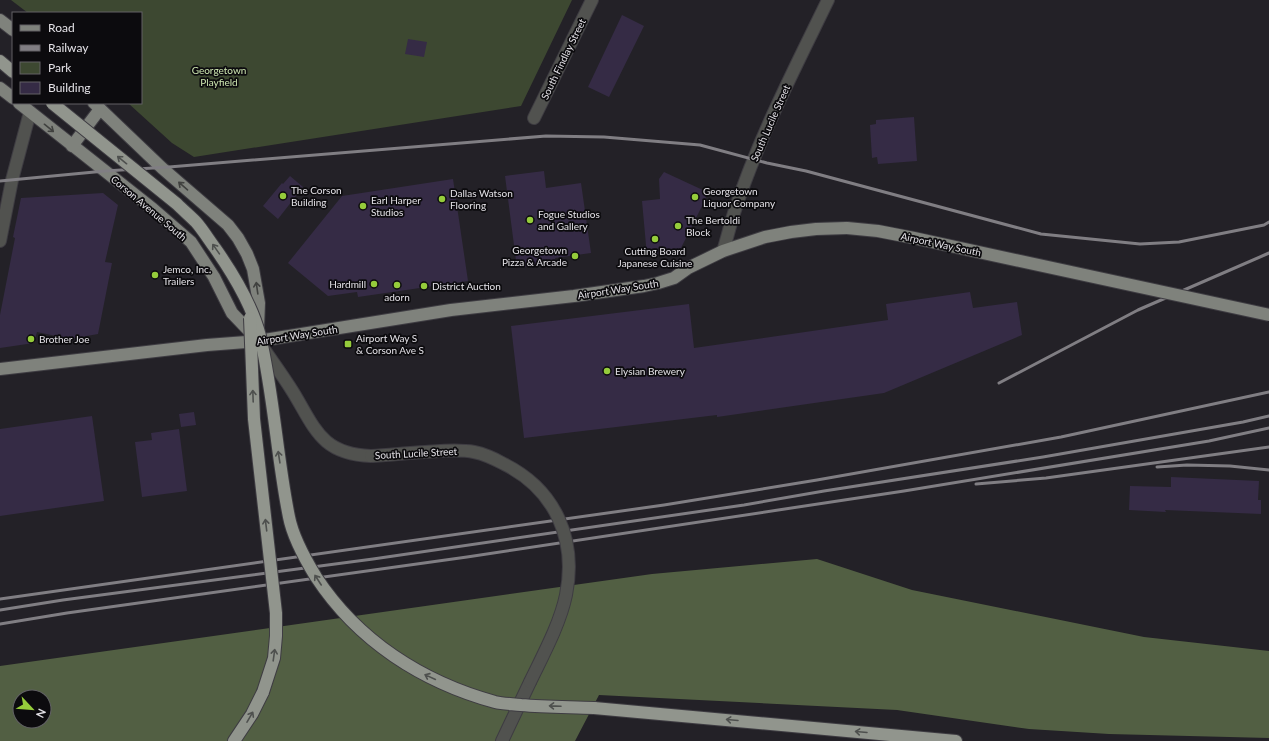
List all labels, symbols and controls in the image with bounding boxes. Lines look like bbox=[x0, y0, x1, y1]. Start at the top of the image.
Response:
legend bbox=[12, 12, 142, 104]
street label: South Findlay Street bbox=[538, 16, 588, 101]
text: Road bbox=[48, 20, 75, 35]
text: Railway bbox=[48, 40, 89, 55]
text: Park bbox=[48, 60, 72, 75]
park label: Georgetown Playfield bbox=[192, 64, 246, 88]
text: Building bbox=[48, 80, 91, 95]
street label: South Lucile Street bbox=[748, 82, 792, 163]
one-way arrow bbox=[44, 123, 55, 132]
one-way arrow bbox=[117, 155, 128, 164]
street label: Corson Avenue South bbox=[109, 173, 189, 243]
one-way arrow bbox=[179, 182, 189, 191]
place label: The Corson Building bbox=[291, 184, 342, 208]
place label: Georgetown Liquor Company bbox=[703, 185, 776, 209]
place label: Dallas Watson Flooring bbox=[450, 187, 513, 211]
marker: The Corson Building bbox=[278, 191, 288, 201]
marker: Georgetown Liquor Company bbox=[690, 192, 700, 202]
place label: Earl Harper Studios bbox=[371, 194, 421, 218]
marker: Dallas Watson Flooring bbox=[437, 194, 447, 204]
marker: Earl Harper Studios bbox=[358, 201, 368, 211]
place label: Fogue Studios and Gallery bbox=[538, 208, 600, 232]
place label: The Bertoldi Block bbox=[686, 214, 740, 238]
marker: Fogue Studios and Gallery bbox=[525, 215, 535, 225]
marker: The Bertoldi Block bbox=[673, 221, 683, 231]
street label: Airport Way South bbox=[900, 230, 982, 258]
marker: Cutting Board Japanese Cuisine bbox=[650, 234, 660, 244]
one-way arrow bbox=[212, 244, 220, 255]
place label: Georgetown Pizza & Arcade bbox=[502, 244, 567, 268]
place label: Cutting Board Japanese Cuisine bbox=[618, 245, 692, 269]
marker: Georgetown Pizza & Arcade bbox=[570, 251, 580, 261]
place label: Jemco, Inc. Trailers bbox=[163, 263, 211, 287]
marker: Jemco, Inc. Trailers bbox=[150, 270, 160, 280]
street label: Airport Way South bbox=[577, 277, 659, 301]
place label: Hardmill bbox=[329, 278, 366, 290]
marker: Hardmill bbox=[369, 279, 379, 289]
marker: adorn bbox=[392, 280, 402, 290]
place label: District Auction bbox=[432, 280, 501, 292]
marker: District Auction bbox=[419, 281, 429, 291]
one-way arrow bbox=[253, 282, 261, 295]
place label: adorn bbox=[384, 291, 410, 303]
street label: Airport Way South bbox=[256, 323, 338, 347]
place label: Airport Way S & Corson Ave S bbox=[356, 332, 424, 356]
place label: Brother Joe bbox=[39, 333, 90, 345]
marker: Brother Joe bbox=[26, 334, 36, 344]
marker: Airport Way S & Corson Ave S bbox=[343, 339, 353, 349]
place label: Elysian Brewery bbox=[615, 365, 686, 377]
marker: Elysian Brewery bbox=[602, 366, 612, 376]
one-way arrow bbox=[249, 390, 257, 403]
street label: South Lucile Street bbox=[374, 445, 458, 461]
one-way arrow bbox=[275, 451, 283, 464]
one-way arrow bbox=[262, 519, 270, 532]
one-way arrow bbox=[314, 575, 322, 586]
one-way arrow bbox=[270, 648, 278, 661]
one-way arrow bbox=[424, 673, 436, 680]
north arrow bbox=[12, 689, 52, 729]
one-way arrow bbox=[549, 703, 562, 710]
text: N bbox=[34, 707, 49, 720]
one-way arrow bbox=[246, 711, 254, 723]
one-way arrow bbox=[726, 717, 739, 724]
one-way arrow bbox=[855, 729, 868, 736]

